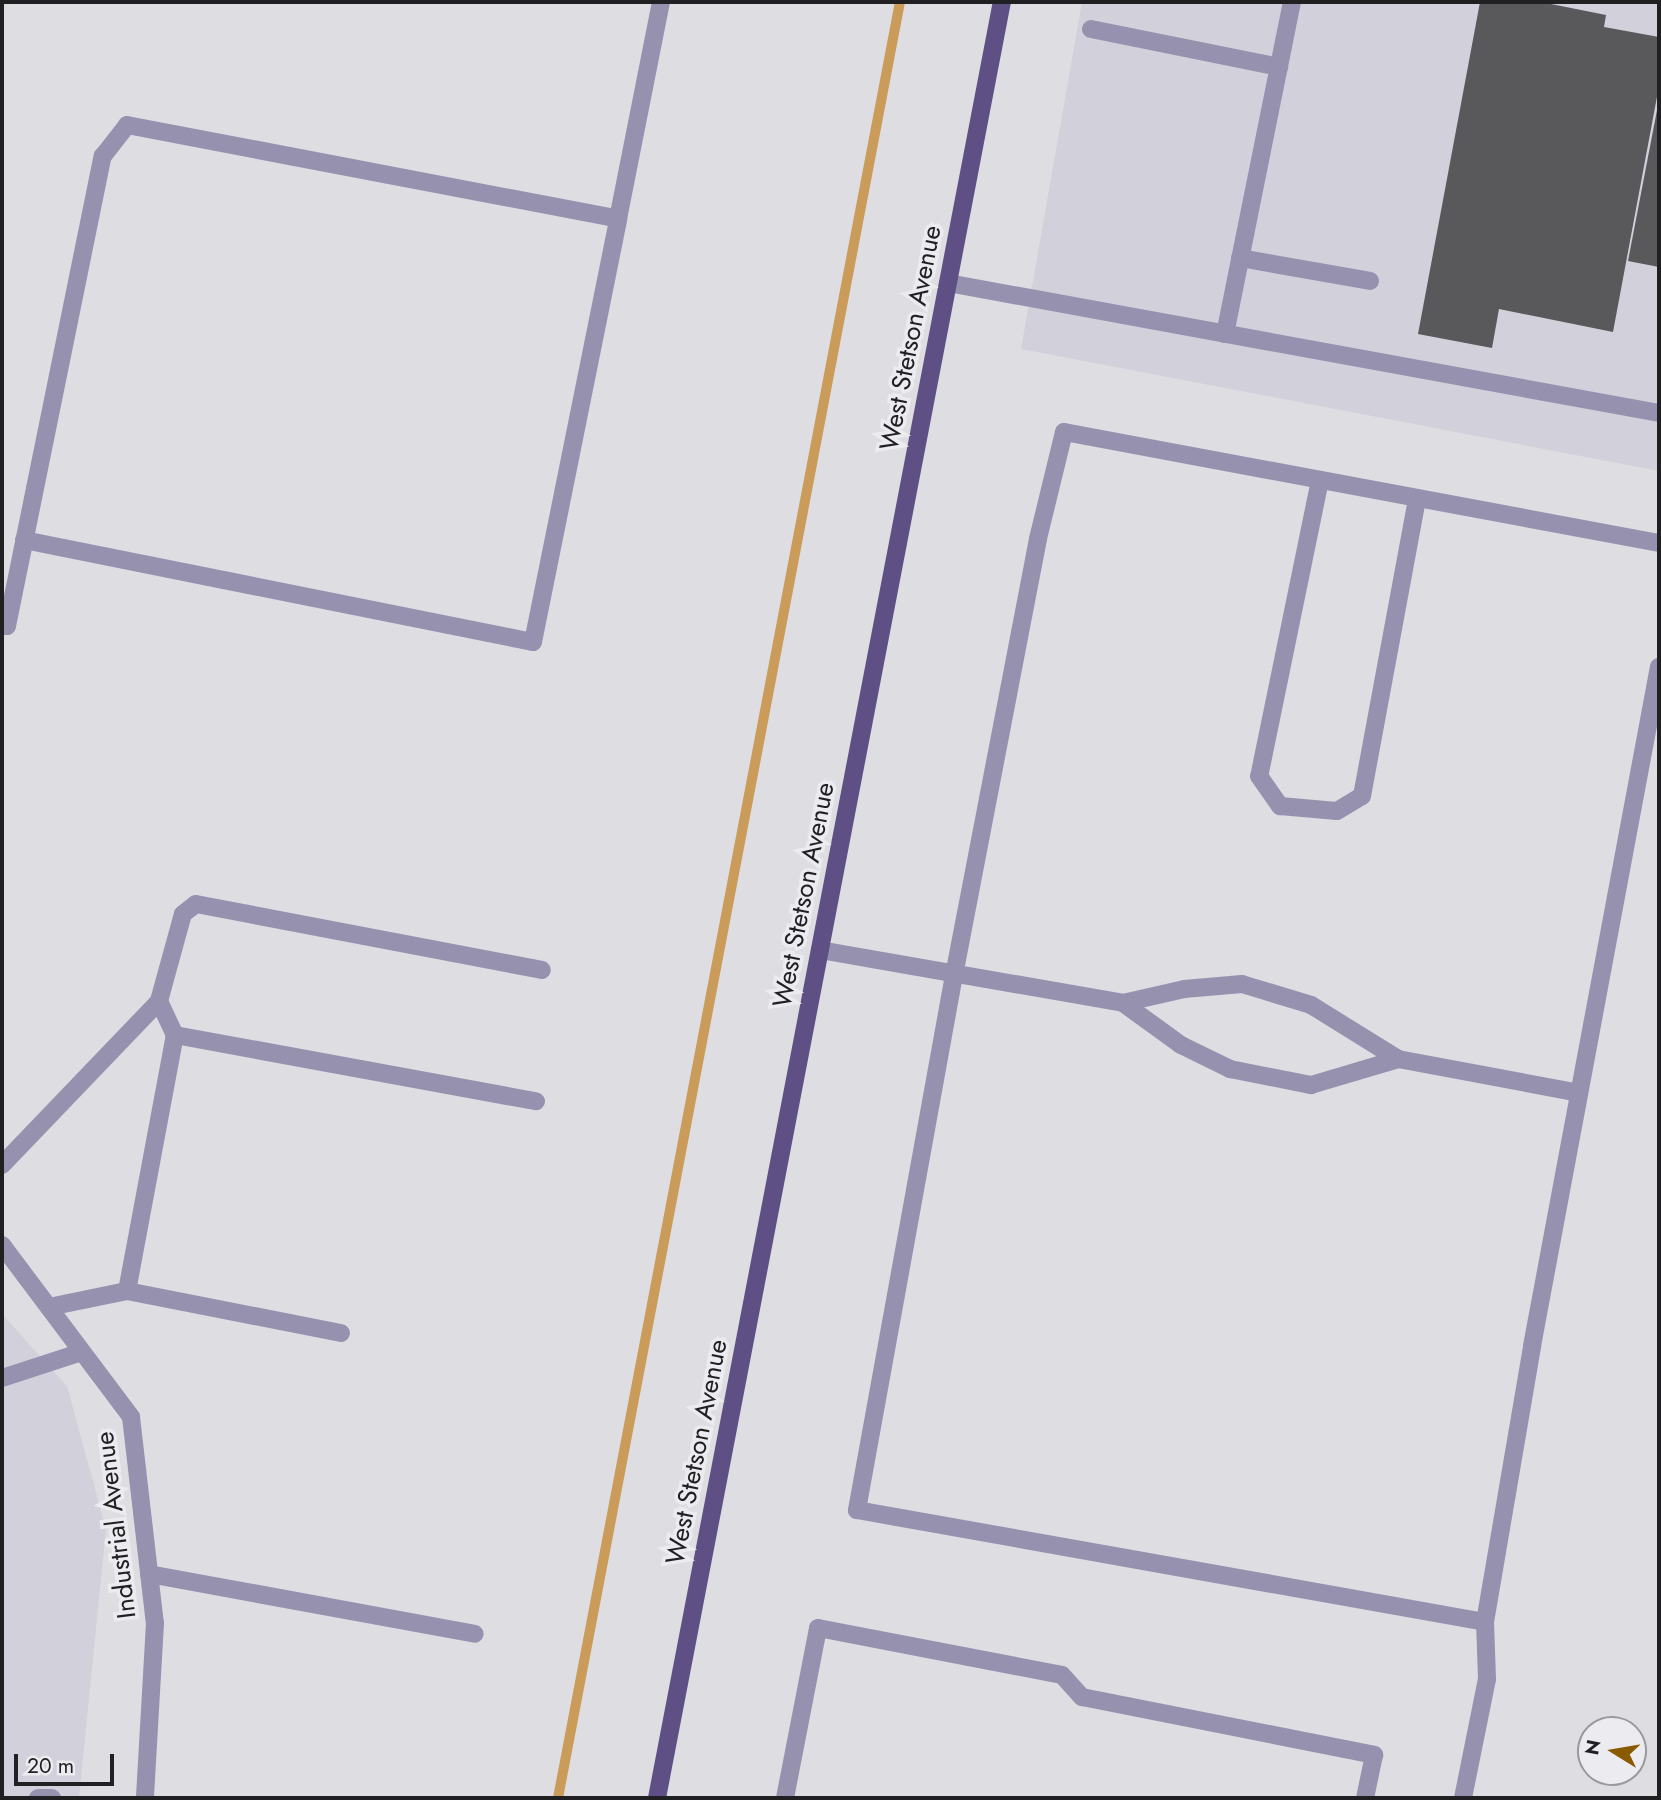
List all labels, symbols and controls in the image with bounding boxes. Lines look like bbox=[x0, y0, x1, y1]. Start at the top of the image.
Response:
street label: West Stetson Avenue bbox=[874, 223, 948, 453]
street label: West Stetson Avenue bbox=[767, 780, 841, 1010]
street label: West Stetson Avenue bbox=[660, 1337, 734, 1567]
street label: Industrial Avenue bbox=[89, 1430, 143, 1620]
north arrow bbox=[1577, 1716, 1647, 1786]
text: N bbox=[1578, 1737, 1608, 1757]
scale bar bbox=[18, 1741, 117, 1785]
text: 20 m bbox=[27, 1751, 74, 1781]

